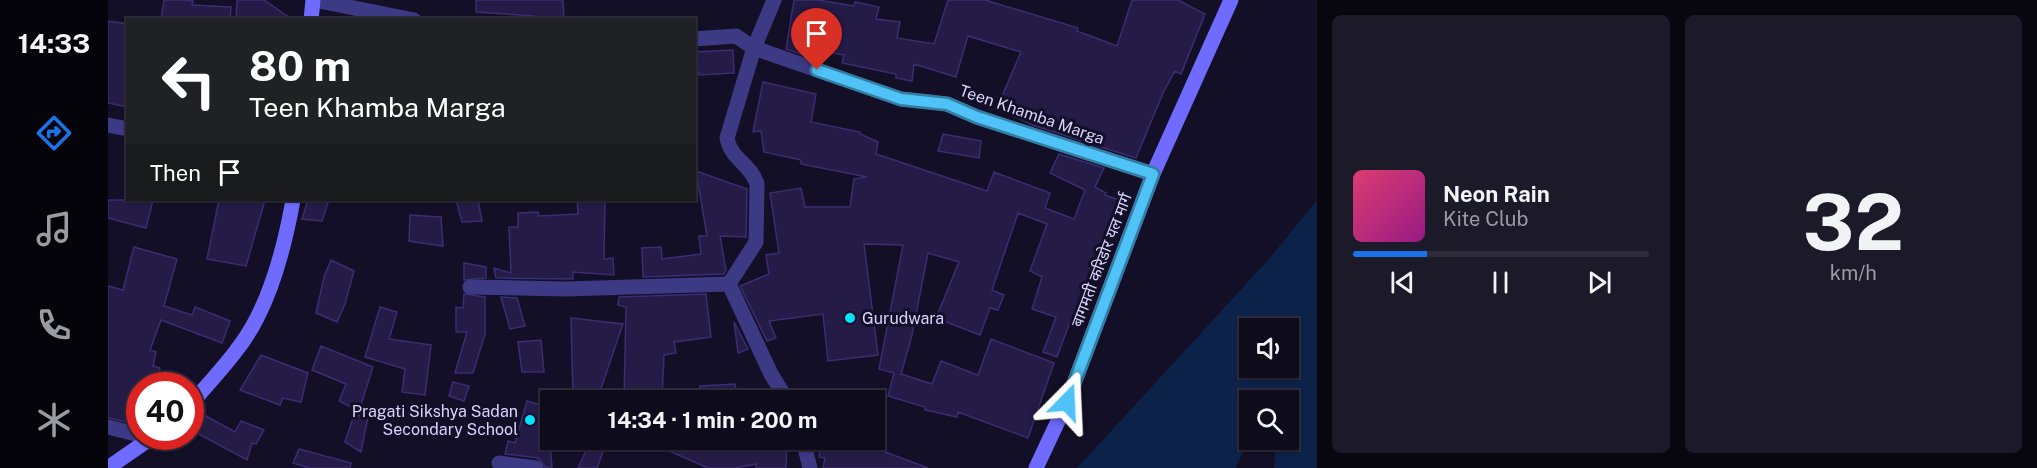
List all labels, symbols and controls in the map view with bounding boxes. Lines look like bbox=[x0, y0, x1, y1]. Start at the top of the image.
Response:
pin bbox=[791, 8, 842, 70]
icon: arrive bbox=[800, 17, 833, 50]
text: 14:33 bbox=[18, 27, 90, 59]
text: 80 m bbox=[249, 41, 351, 90]
icon: left bbox=[150, 42, 228, 120]
street label: Teen Khamba Marga bbox=[957, 81, 1107, 148]
text: Teen Khamba Marga bbox=[249, 91, 506, 123]
icon: directions bbox=[33, 112, 75, 154]
icon: arrive bbox=[213, 156, 246, 189]
text: Then bbox=[150, 160, 201, 186]
text: 32 bbox=[1803, 176, 1904, 268]
text: Neon Rain bbox=[1443, 181, 1550, 207]
street label: बागमती करिडोर यल मार्ग bbox=[1067, 190, 1136, 330]
text: Kite Club bbox=[1443, 207, 1528, 231]
icon: music bbox=[33, 208, 75, 250]
text: km/h bbox=[1830, 261, 1877, 285]
icon: previous bbox=[1386, 266, 1419, 299]
icon: pause bbox=[1484, 266, 1517, 299]
icon: next bbox=[1583, 266, 1616, 299]
icon: phone bbox=[33, 304, 75, 346]
place label: Gurudwara bbox=[862, 309, 944, 328]
marker: Gurudwara bbox=[843, 311, 857, 325]
map controls bbox=[1239, 318, 1299, 450]
button: sound bbox=[1239, 318, 1299, 378]
position arrow bbox=[1035, 370, 1099, 434]
speed limit sign: 40 bbox=[126, 372, 204, 450]
button: search bbox=[1239, 390, 1299, 450]
icon: climate bbox=[33, 399, 75, 441]
place label: Pragati Sikshya Sadan Secondary School bbox=[352, 402, 518, 439]
text: 14:34 · 1 min · 200 m bbox=[608, 407, 817, 433]
marker: Pragati Sikshya Sadan Secondary School bbox=[523, 413, 537, 427]

